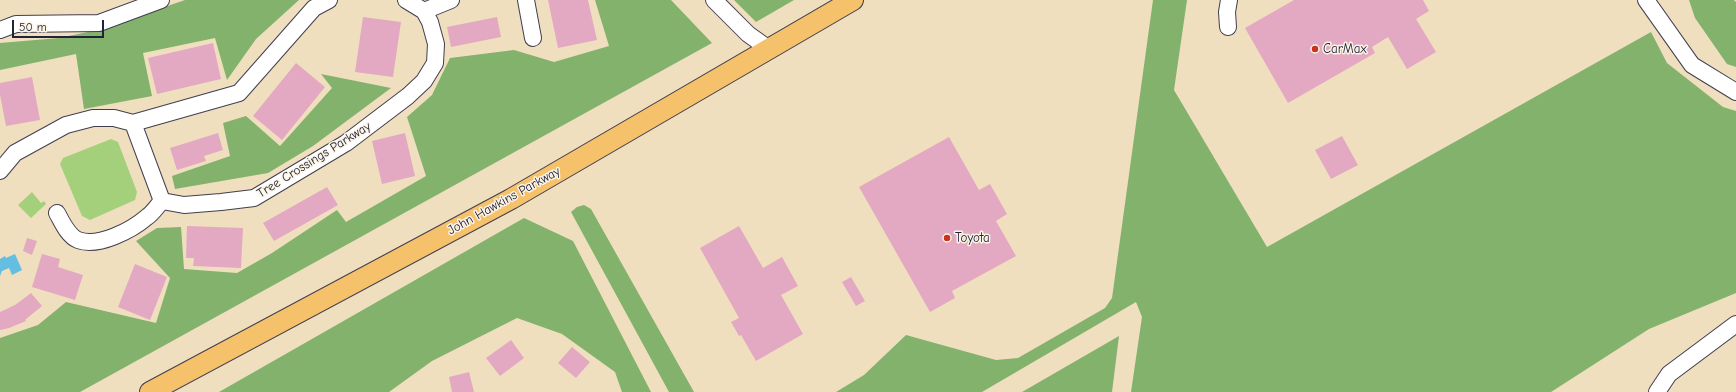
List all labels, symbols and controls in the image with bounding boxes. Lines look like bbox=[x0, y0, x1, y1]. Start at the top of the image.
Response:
scale bar bbox=[14, 12, 106, 38]
text: 50 m bbox=[19, 20, 47, 34]
place label: CarMax bbox=[1323, 41, 1367, 57]
marker: CarMax bbox=[1310, 44, 1320, 54]
street label: Tree Crossings Parkway bbox=[254, 119, 374, 201]
street label: John Hawkins Parkway bbox=[445, 164, 563, 238]
place label: Toyota bbox=[955, 230, 990, 246]
marker: Toyota bbox=[942, 233, 952, 243]

